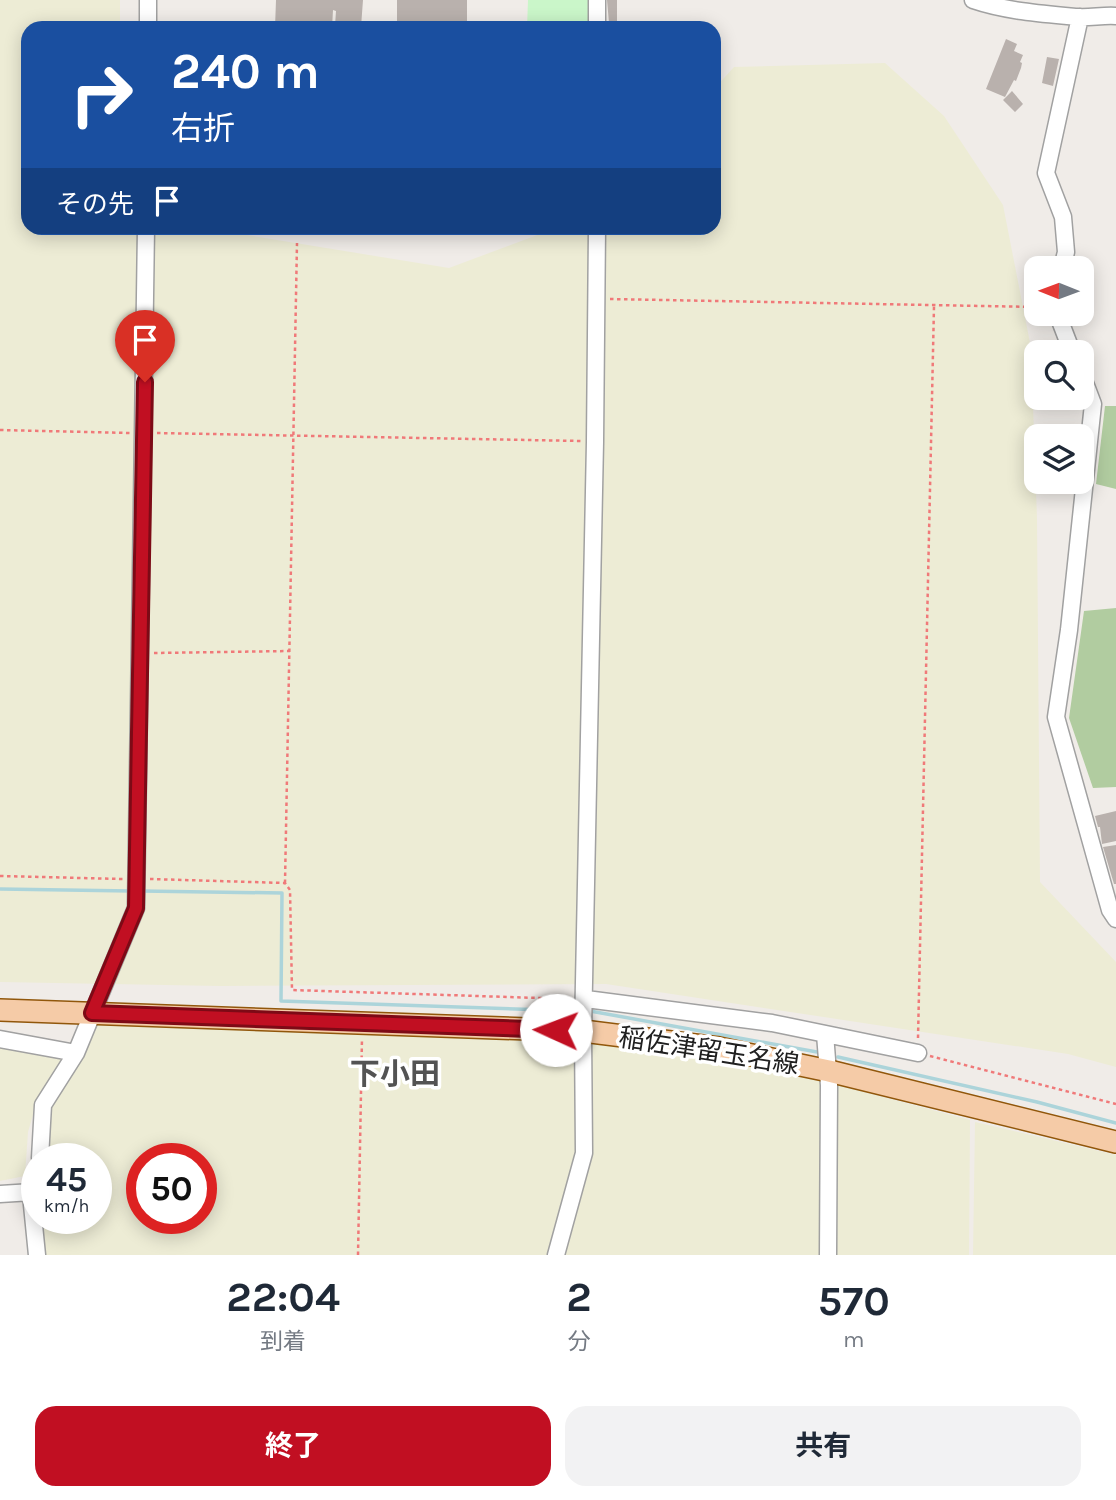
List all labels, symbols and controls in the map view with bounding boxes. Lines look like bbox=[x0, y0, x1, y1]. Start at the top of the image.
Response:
text: 240 m bbox=[171, 43, 320, 100]
icon: right bbox=[56, 49, 147, 140]
text: 右折 bbox=[171, 110, 235, 147]
icon: arrive bbox=[148, 182, 186, 220]
text: その先 bbox=[56, 189, 134, 220]
north arrow bbox=[1024, 256, 1094, 326]
map controls bbox=[1024, 256, 1094, 494]
pin bbox=[115, 310, 175, 382]
icon: arrive bbox=[126, 321, 164, 359]
button: search bbox=[1024, 340, 1094, 410]
button: layers bbox=[1024, 424, 1094, 494]
position arrow bbox=[519, 993, 593, 1067]
street label: 稲佐津留玉名線 bbox=[617, 1021, 801, 1081]
district label: 下小田 bbox=[350, 1056, 440, 1092]
speed limit sign: 50 bbox=[126, 1143, 217, 1234]
text: 45 bbox=[46, 1159, 87, 1200]
text: km/h bbox=[44, 1195, 89, 1217]
text: 22:04 bbox=[226, 1272, 340, 1322]
text: 2 bbox=[566, 1272, 592, 1322]
text: 570 bbox=[818, 1276, 890, 1326]
text: m bbox=[843, 1326, 865, 1353]
text: 到着 bbox=[260, 1328, 306, 1355]
text: 分 bbox=[567, 1328, 590, 1355]
button: 終了 bbox=[35, 1406, 551, 1486]
button: 共有 bbox=[565, 1406, 1081, 1486]

